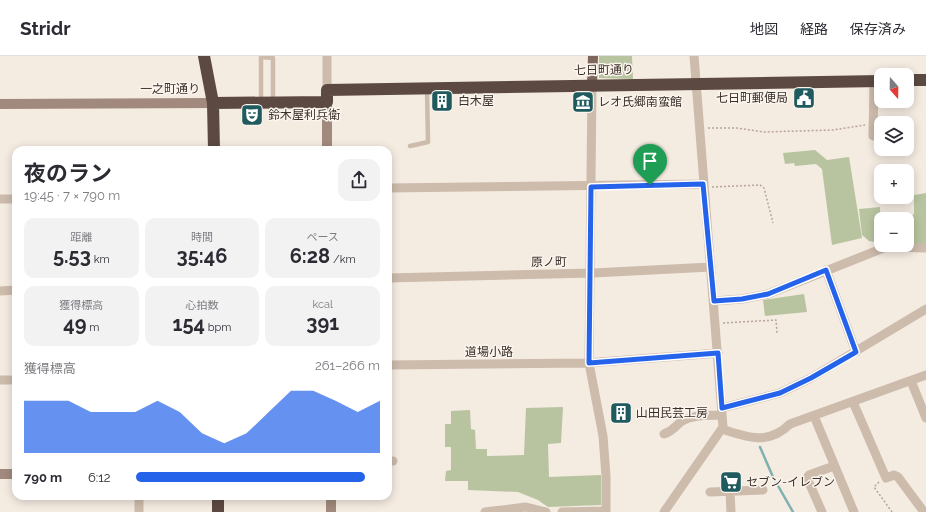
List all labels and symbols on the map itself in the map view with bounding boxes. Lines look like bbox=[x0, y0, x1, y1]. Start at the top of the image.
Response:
street label: 七日町通り bbox=[574, 62, 634, 78]
north arrow bbox=[874, 68, 914, 108]
street label: 一之町通り bbox=[140, 82, 200, 96]
public building icon: 七日町郵便局 bbox=[791, 85, 817, 111]
building icon: 白木屋 bbox=[429, 88, 455, 114]
museum icon: レオ氏郷南蛮館 bbox=[570, 89, 596, 115]
place label: 七日町郵便局 bbox=[716, 91, 788, 105]
place label: 白木屋 bbox=[458, 94, 494, 108]
place label: レオ氏郷南蛮館 bbox=[598, 95, 682, 109]
theatre icon: 鈴木屋利兵衛 bbox=[239, 102, 265, 128]
place label: 鈴木屋利兵衛 bbox=[268, 108, 340, 122]
pin bbox=[633, 144, 667, 185]
street label: 原ノ町 bbox=[531, 255, 567, 269]
street label: 道場小路 bbox=[465, 345, 513, 359]
building icon: 山田民芸工房 bbox=[608, 400, 634, 426]
place label: 山田民芸工房 bbox=[636, 406, 708, 420]
supermarket icon: セブン-イレブン bbox=[718, 469, 744, 495]
place label: セブン-イレブン bbox=[746, 475, 835, 489]

